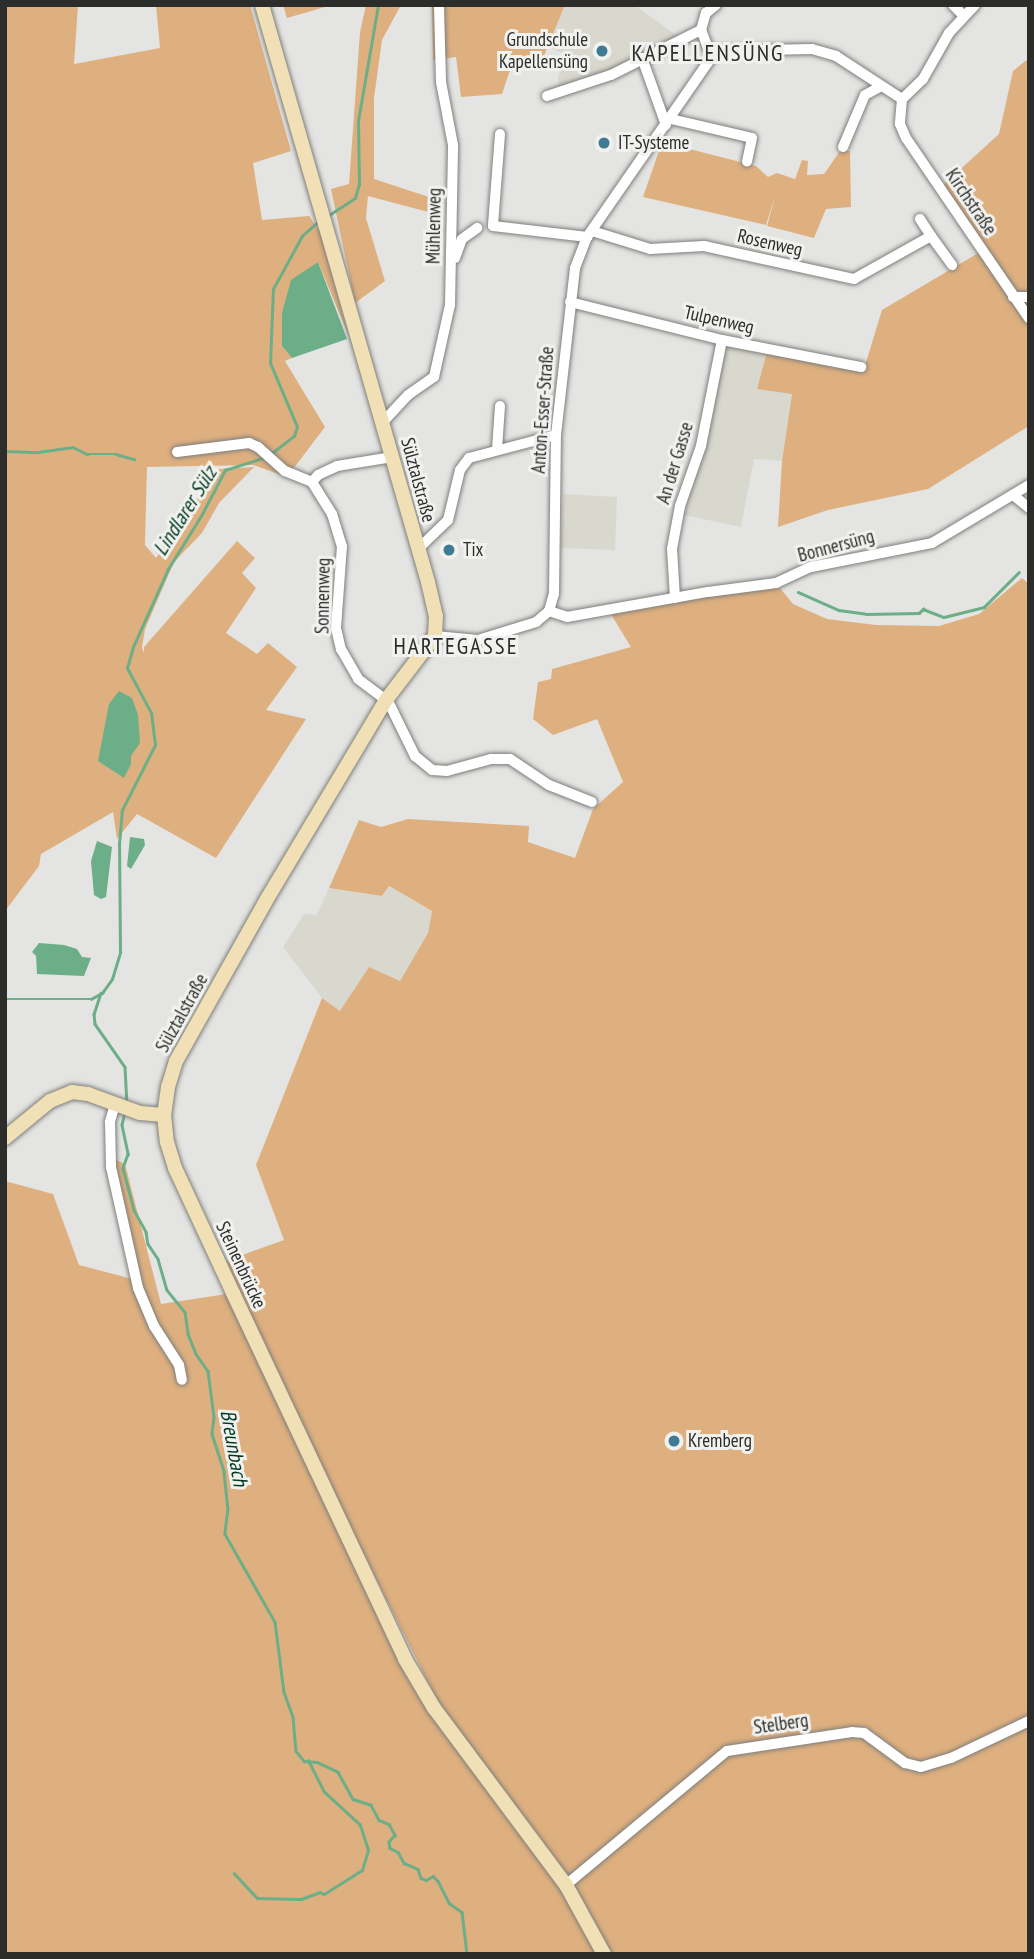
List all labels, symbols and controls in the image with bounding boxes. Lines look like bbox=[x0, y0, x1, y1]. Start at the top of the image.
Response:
place label: Grundschule Kapellensüng bbox=[499, 29, 588, 73]
district label: KAPELLENSÜNG bbox=[633, 39, 783, 67]
marker: Grundschule Kapellensüng bbox=[594, 43, 610, 59]
place label: IT-Systeme bbox=[618, 132, 689, 154]
marker: IT-Systeme bbox=[596, 135, 612, 151]
street label: Kirchstraße bbox=[940, 164, 1002, 240]
street label: Mühlenweg bbox=[422, 188, 446, 264]
street label: Rosenweg bbox=[735, 224, 805, 262]
street label: Tulpenweg bbox=[682, 301, 756, 339]
street label: Anton-Esser-Straße bbox=[527, 346, 559, 474]
street label: An der Gasse bbox=[652, 419, 698, 507]
street label: Sülztalstraße bbox=[396, 435, 440, 525]
water label: Lindlarer Sülz bbox=[148, 462, 222, 560]
street label: Bonnersüng bbox=[795, 525, 877, 567]
place label: Tix bbox=[463, 539, 483, 561]
marker: Tix bbox=[441, 542, 457, 558]
street label: Sonnenweg bbox=[311, 558, 335, 634]
district label: HARTEGASSE bbox=[395, 632, 517, 660]
street label: Sülztalstraße bbox=[151, 970, 213, 1056]
street label: Steinenbrücke bbox=[211, 1218, 271, 1312]
water label: Breunbach bbox=[215, 1408, 253, 1488]
place label: Kremberg bbox=[688, 1430, 752, 1452]
marker: Kremberg bbox=[666, 1433, 682, 1449]
street label: Stelberg bbox=[752, 1709, 810, 1739]

